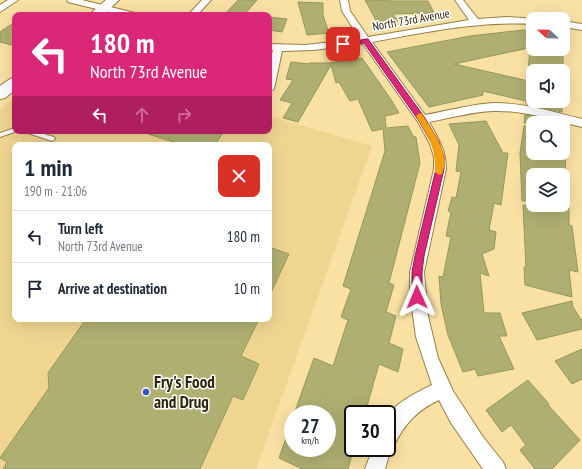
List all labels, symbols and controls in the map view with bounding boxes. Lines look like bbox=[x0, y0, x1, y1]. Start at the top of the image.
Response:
street label: North 73rd Avenue bbox=[371, 5, 451, 34]
north arrow bbox=[526, 12, 570, 56]
map controls bbox=[526, 12, 570, 212]
text: 180 m bbox=[90, 24, 154, 61]
pin bbox=[326, 27, 360, 61]
icon: left bbox=[24, 28, 76, 80]
icon: arrive bbox=[332, 33, 354, 55]
text: North 73rd Avenue bbox=[90, 60, 207, 83]
button: sound bbox=[526, 64, 570, 108]
icon: left bbox=[89, 104, 111, 126]
icon: ahead bbox=[131, 104, 153, 126]
icon: right bbox=[173, 104, 195, 126]
button: search bbox=[526, 116, 570, 160]
text: 1 min bbox=[24, 152, 72, 183]
button: close bbox=[218, 155, 260, 197]
button: layers bbox=[526, 168, 570, 212]
text: 190 m · 21:06 bbox=[24, 183, 87, 200]
text: Turn left bbox=[58, 219, 103, 238]
icon: left bbox=[24, 226, 46, 248]
text: 180 m bbox=[227, 227, 260, 246]
text: North 73rd Avenue bbox=[58, 238, 143, 255]
position arrow bbox=[396, 276, 438, 318]
icon: arrive bbox=[24, 278, 46, 300]
text: Arrive at destination bbox=[58, 279, 167, 298]
text: 10 m bbox=[234, 279, 260, 298]
place label: Fry's Food and Drug bbox=[154, 371, 215, 413]
marker: Fry's Food and Drug bbox=[141, 387, 151, 397]
speed limit sign: 30 bbox=[344, 405, 396, 457]
text: 27 bbox=[300, 413, 320, 439]
text: km/h bbox=[301, 434, 319, 447]

